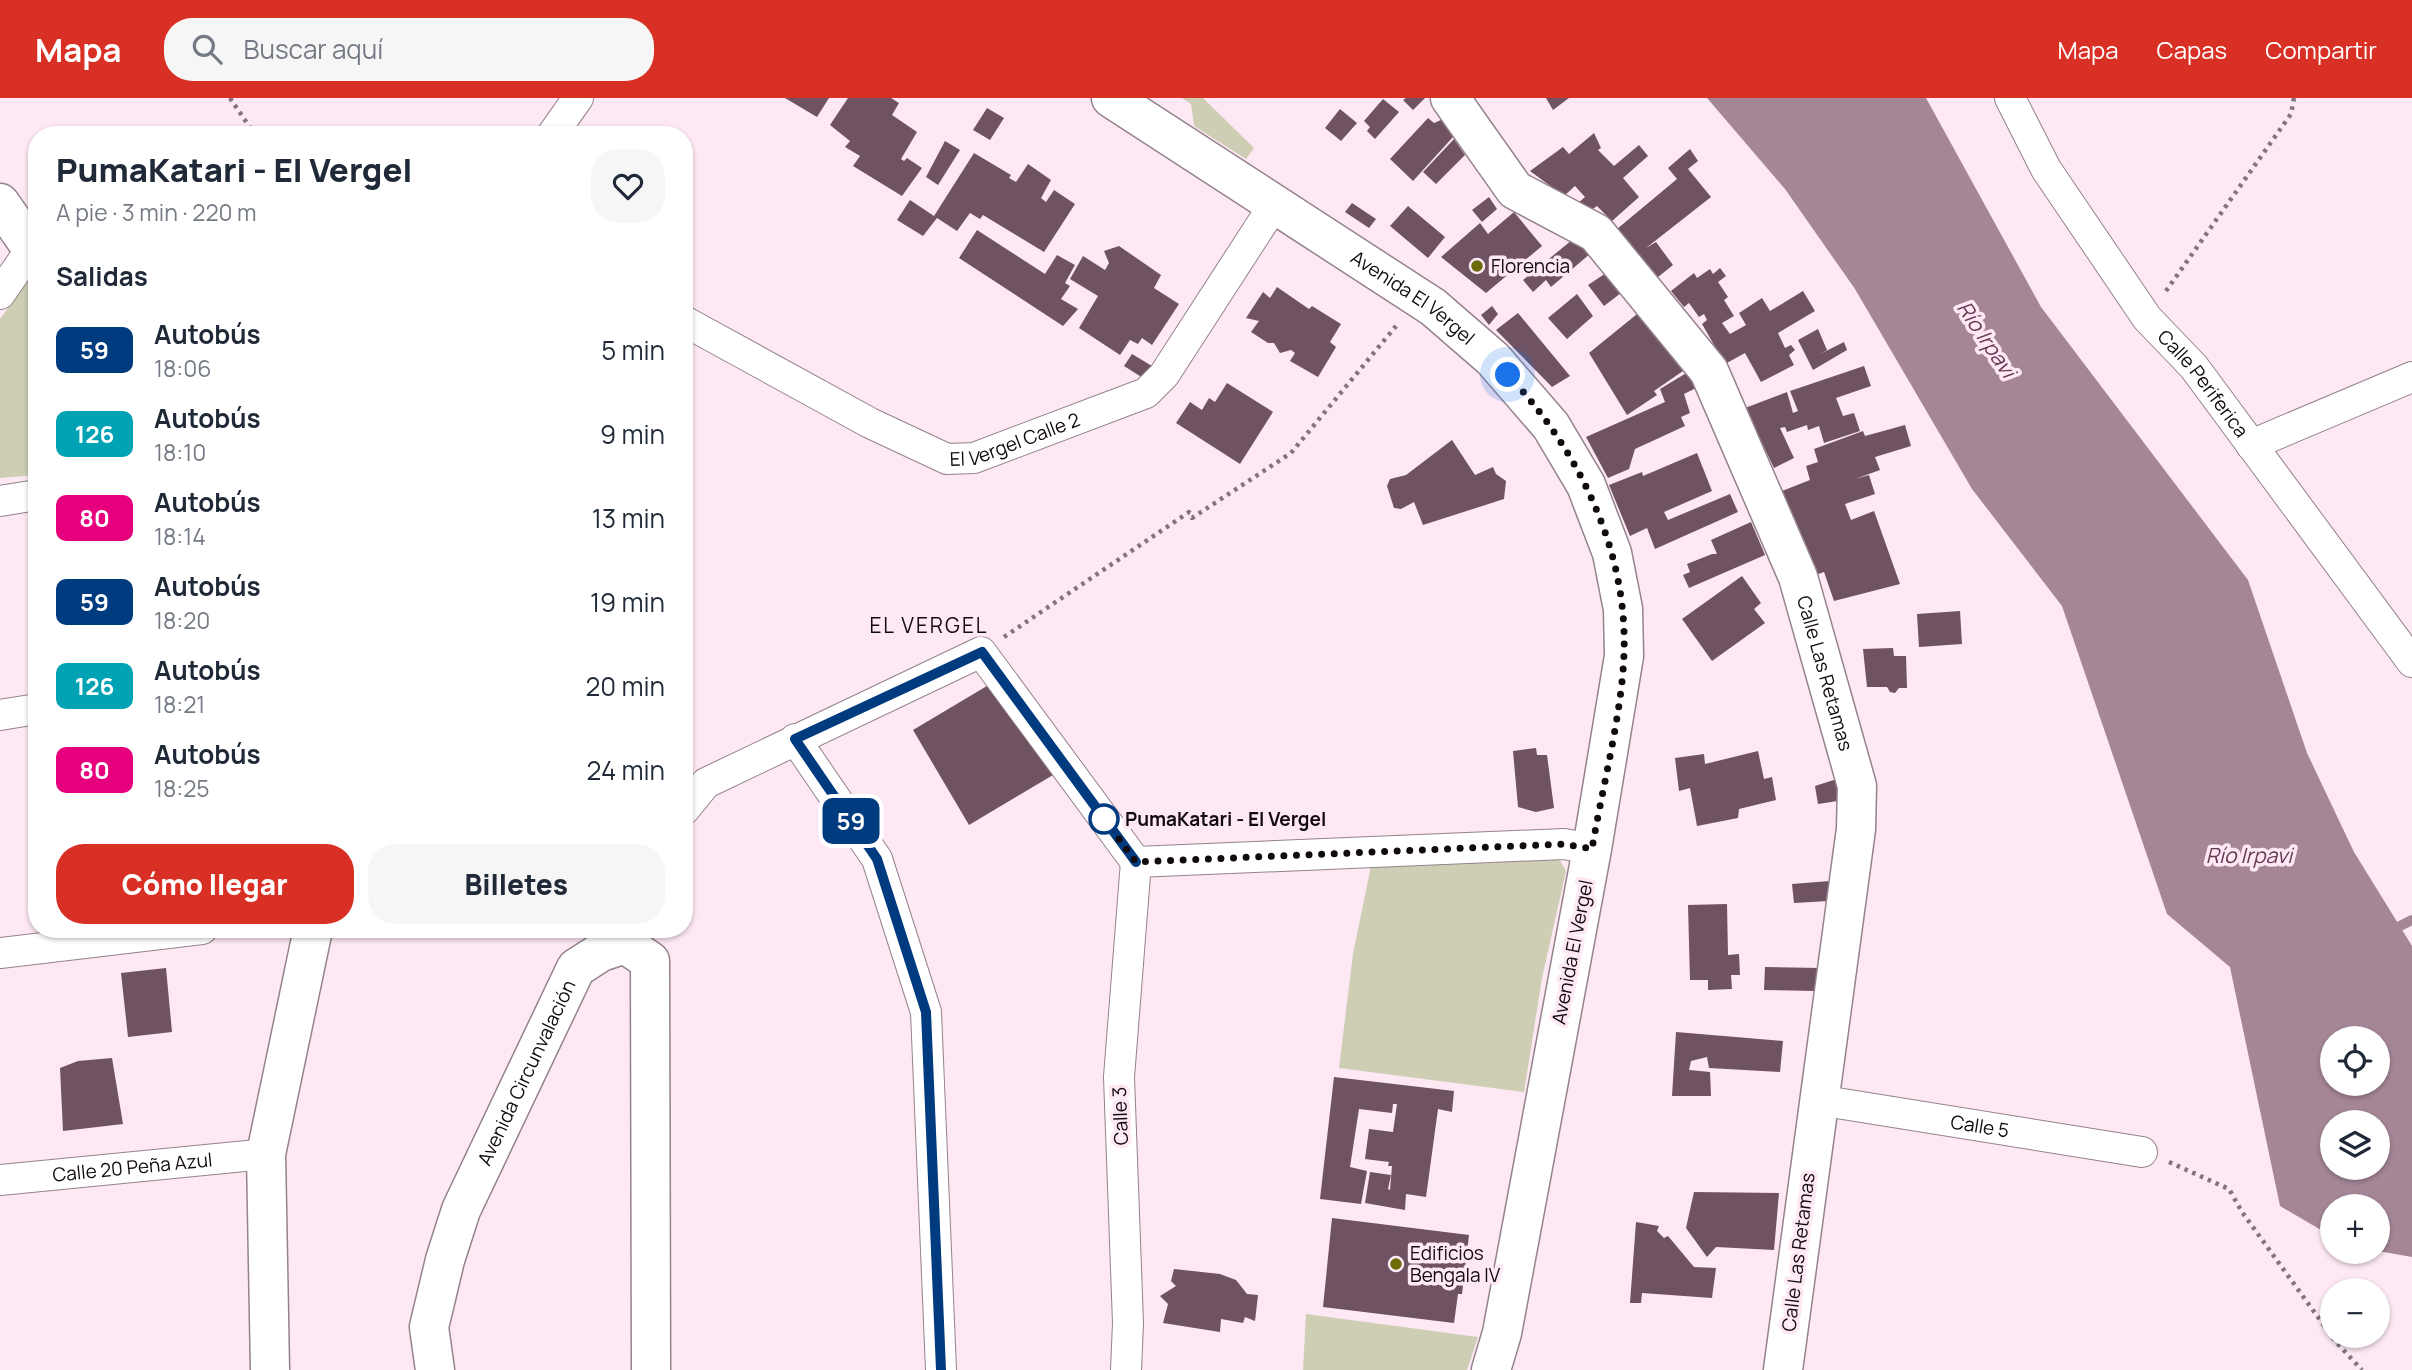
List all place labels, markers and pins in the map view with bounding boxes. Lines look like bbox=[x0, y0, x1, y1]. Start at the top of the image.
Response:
place label: Florencia bbox=[1491, 253, 1570, 279]
marker: Florencia bbox=[1469, 258, 1485, 274]
marker: PumaKatari - El Vergel bbox=[1089, 804, 1119, 834]
place label: PumaKatari - El Vergel bbox=[1125, 806, 1326, 832]
place label: Edificios Bengala IV bbox=[1410, 1240, 1501, 1288]
marker: Edificios Bengala IV bbox=[1388, 1256, 1404, 1272]

